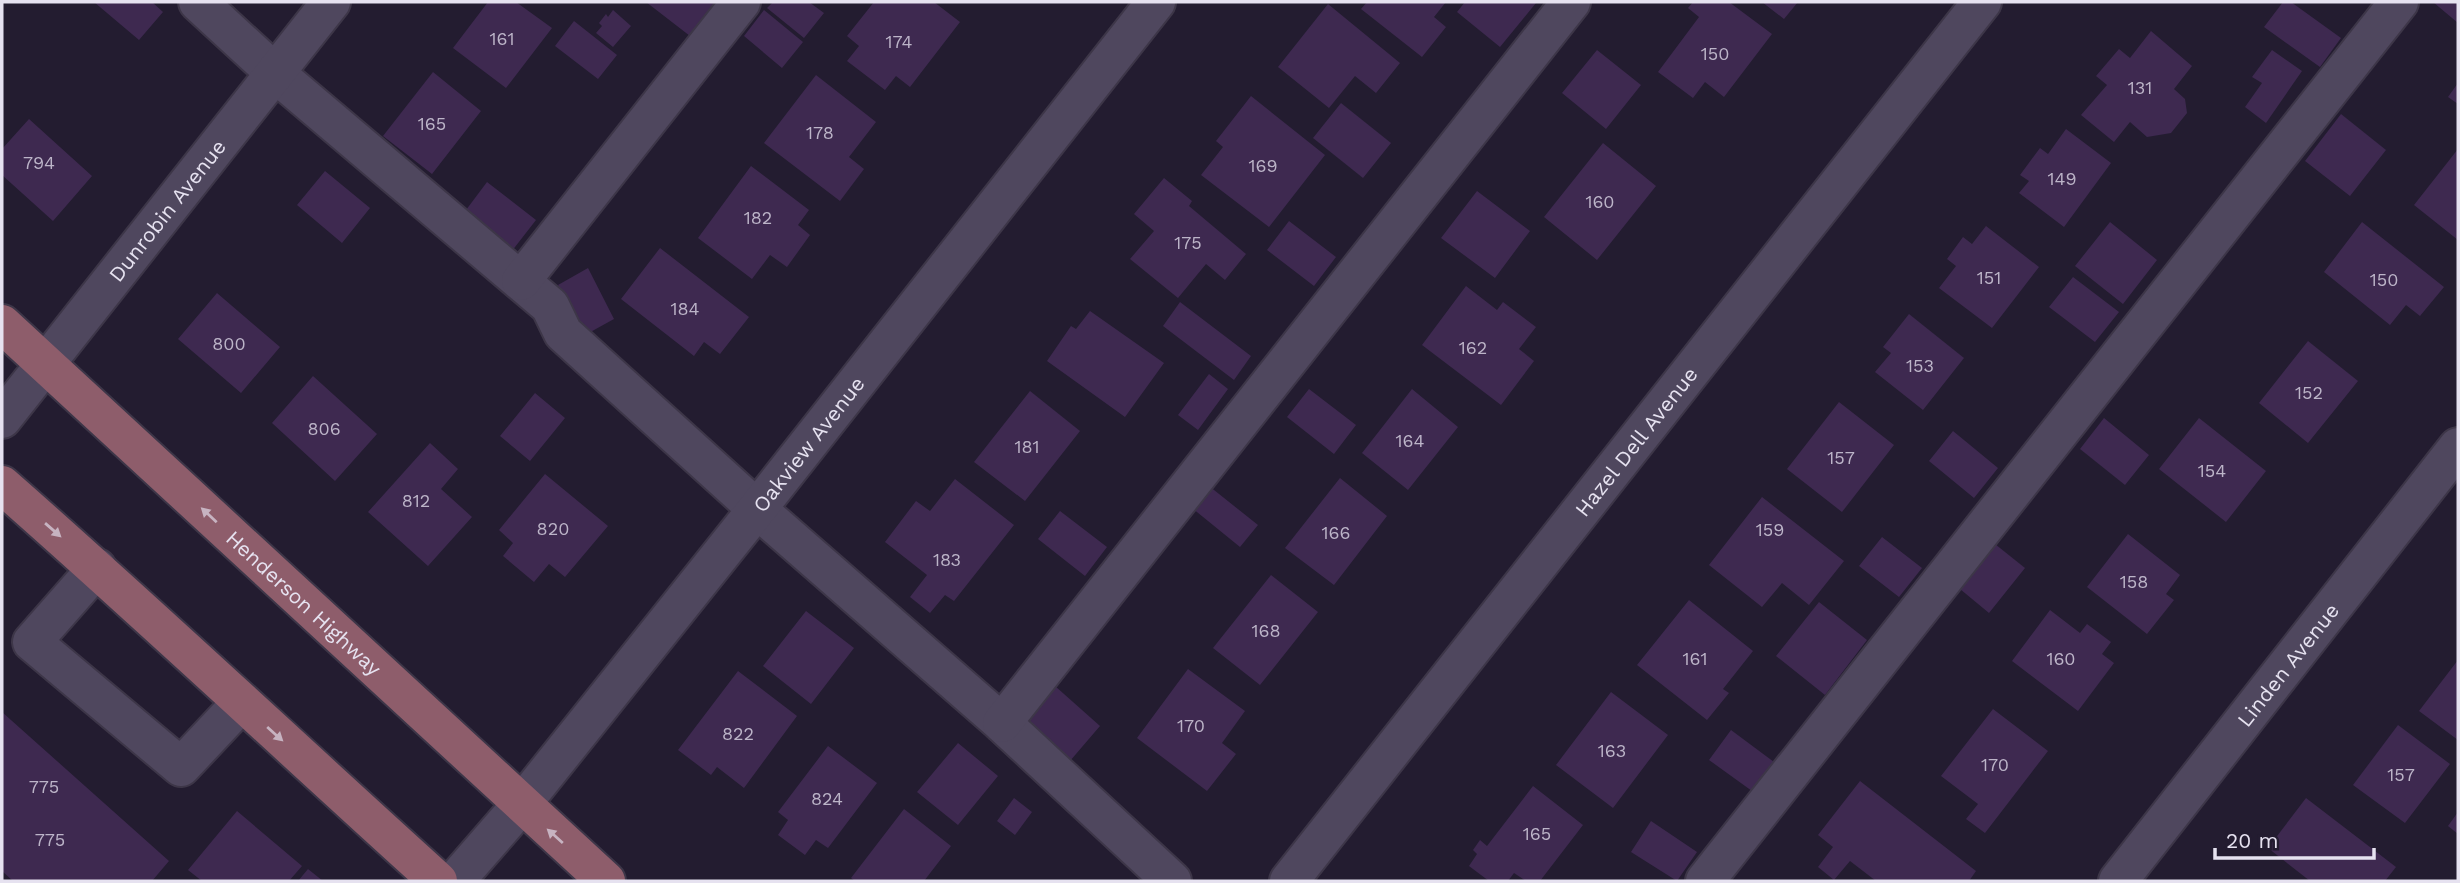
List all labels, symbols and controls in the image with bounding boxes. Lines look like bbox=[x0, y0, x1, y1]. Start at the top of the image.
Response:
house number: 161 bbox=[490, 28, 514, 49]
house number: 174 bbox=[886, 31, 912, 52]
house number: 150 bbox=[1701, 43, 1729, 64]
house number: 131 bbox=[2128, 77, 2152, 98]
house number: 165 bbox=[418, 113, 446, 134]
house number: 178 bbox=[806, 122, 834, 143]
street label: Dunrobin Avenue bbox=[103, 134, 231, 286]
house number: 794 bbox=[23, 152, 55, 173]
house number: 169 bbox=[1248, 155, 1278, 176]
house number: 149 bbox=[2047, 168, 2077, 189]
house number: 160 bbox=[1585, 191, 1615, 212]
house number: 182 bbox=[744, 207, 772, 228]
house number: 175 bbox=[1174, 232, 1202, 253]
house number: 151 bbox=[1977, 267, 2001, 288]
house number: 150 bbox=[2370, 269, 2398, 290]
house number: 184 bbox=[670, 298, 700, 319]
house number: 800 bbox=[212, 333, 246, 354]
house number: 162 bbox=[1459, 337, 1487, 358]
house number: 153 bbox=[1906, 355, 1934, 376]
street label: Hazel Dell Avenue bbox=[1569, 362, 1702, 521]
street label: Oakview Avenue bbox=[747, 371, 869, 517]
house number: 152 bbox=[2295, 382, 2323, 403]
house number: 806 bbox=[307, 418, 341, 439]
house number: 164 bbox=[1396, 430, 1424, 451]
house number: 181 bbox=[1014, 436, 1040, 457]
house number: 157 bbox=[1827, 447, 1855, 468]
house number: 154 bbox=[2198, 460, 2226, 481]
house number: 812 bbox=[402, 490, 430, 511]
one-way arrow bbox=[201, 507, 218, 523]
house number: 820 bbox=[537, 518, 569, 539]
house number: 159 bbox=[1756, 519, 1784, 540]
one-way arrow bbox=[44, 522, 62, 538]
house number: 166 bbox=[1322, 522, 1350, 543]
street label: Henderson Highway bbox=[221, 525, 387, 680]
house number: 183 bbox=[933, 549, 961, 570]
house number: 158 bbox=[2120, 571, 2148, 592]
street label: Linden Avenue bbox=[2231, 598, 2344, 731]
house number: 168 bbox=[1251, 620, 1281, 641]
house number: 161 bbox=[1683, 648, 1707, 669]
house number: 160 bbox=[2046, 648, 2076, 669]
house number: 170 bbox=[1177, 715, 1205, 736]
house number: 822 bbox=[722, 723, 754, 744]
one-way arrow bbox=[266, 726, 284, 742]
house number: 163 bbox=[1598, 740, 1626, 761]
house number: 170 bbox=[1981, 754, 2009, 775]
house number: 157 bbox=[2387, 764, 2415, 785]
house number: 775 bbox=[29, 776, 59, 797]
house number: 824 bbox=[811, 788, 843, 809]
scale bar bbox=[2215, 816, 2374, 860]
house number: 165 bbox=[1523, 823, 1551, 844]
one-way arrow bbox=[547, 828, 564, 844]
text: 20 m bbox=[2226, 828, 2278, 853]
house number: 775 bbox=[35, 829, 65, 850]

